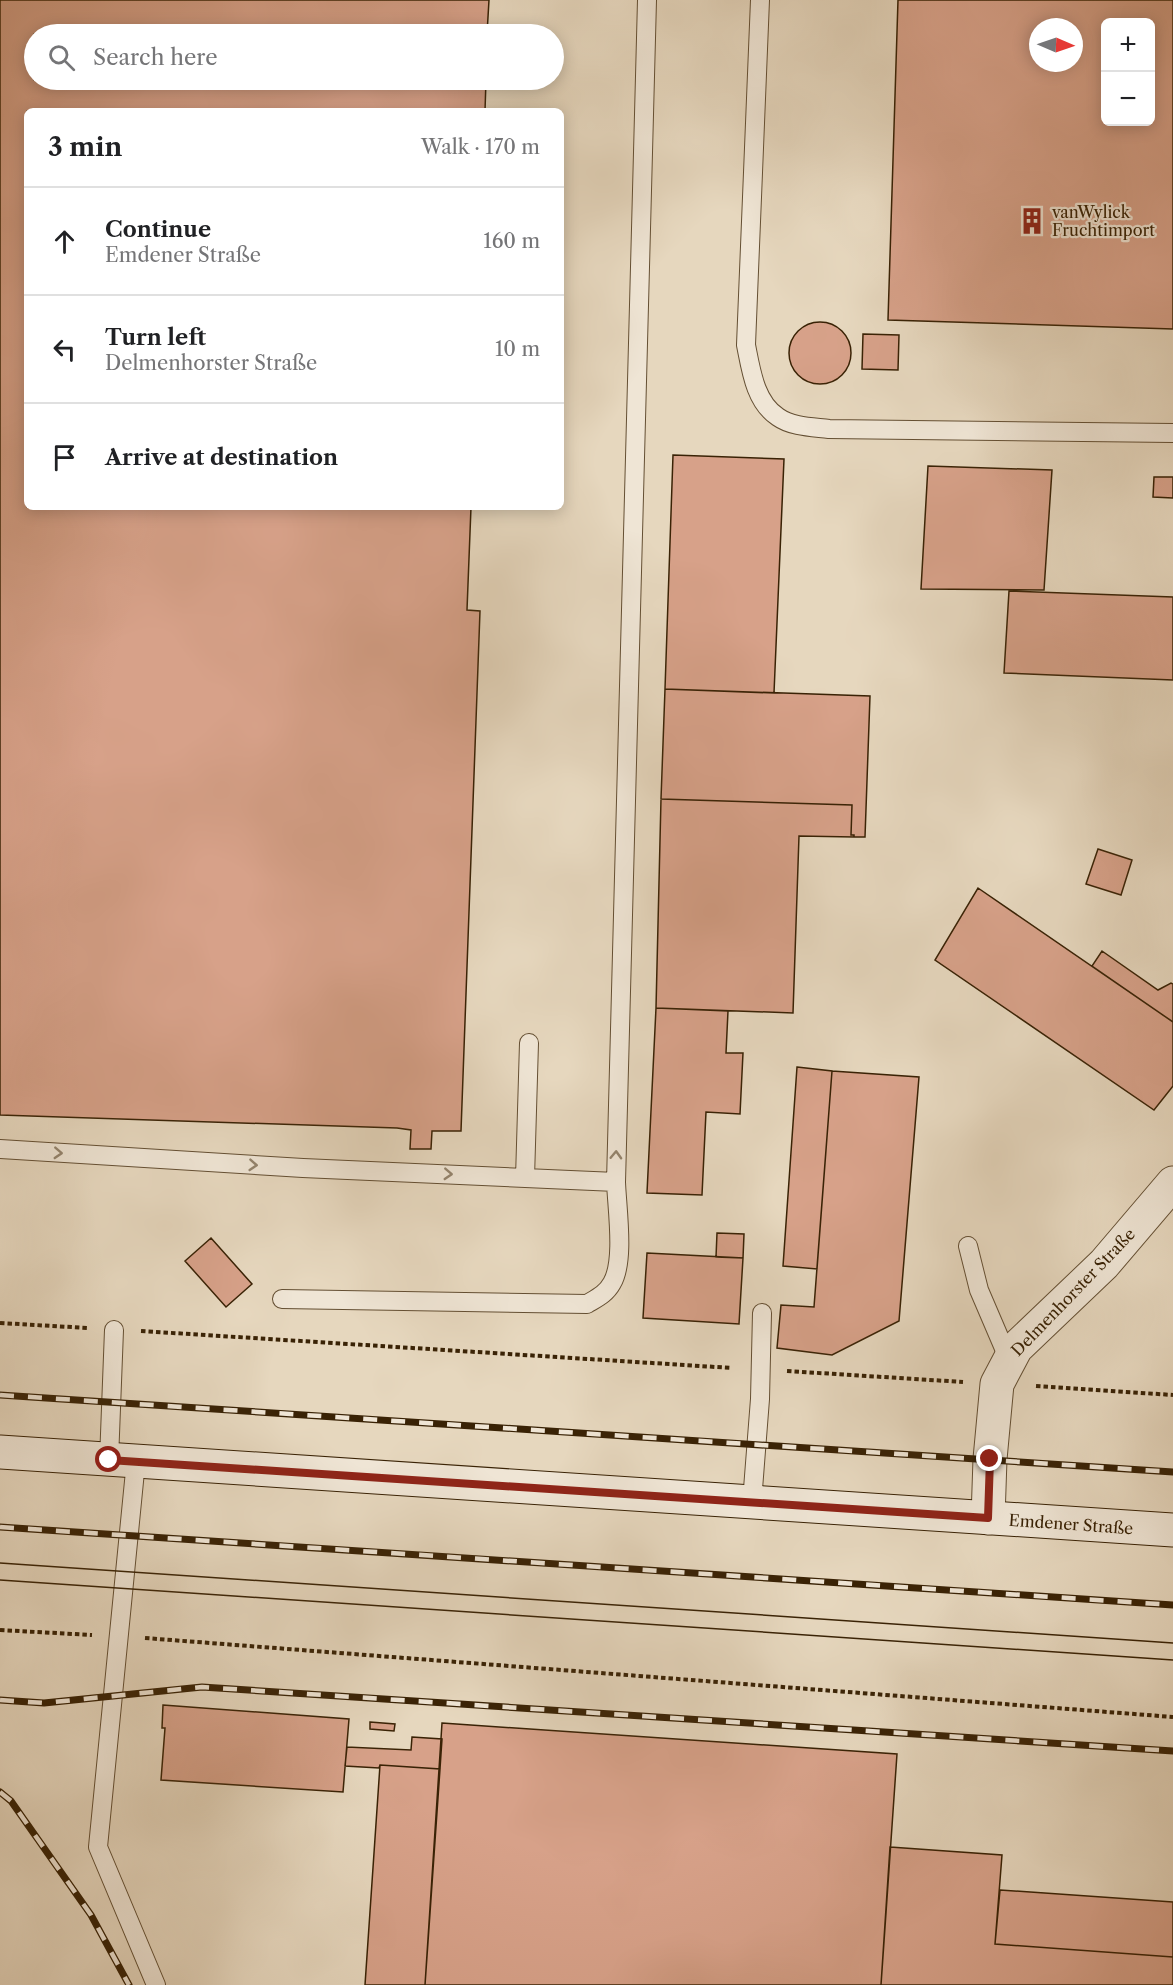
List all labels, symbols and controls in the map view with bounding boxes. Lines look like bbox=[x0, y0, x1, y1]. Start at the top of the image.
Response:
north arrow bbox=[1029, 18, 1083, 72]
map controls bbox=[1101, 18, 1155, 126]
button: + bbox=[1101, 18, 1155, 72]
search box bbox=[24, 24, 564, 90]
icon: search bbox=[45, 41, 78, 74]
text: Search here bbox=[93, 44, 218, 71]
button: − bbox=[1101, 72, 1155, 126]
text: 3 min bbox=[48, 131, 122, 163]
text: Walk · 170 m bbox=[421, 135, 540, 159]
place label: vanWylick Fruchtimport bbox=[1051, 202, 1155, 240]
building icon: vanWylick Fruchtimport bbox=[1017, 206, 1047, 236]
text: Continue bbox=[105, 216, 211, 243]
icon: ahead bbox=[48, 225, 81, 258]
text: 160 m bbox=[483, 229, 540, 253]
text: Emdener Straße bbox=[105, 243, 261, 267]
text: Turn left bbox=[105, 324, 206, 351]
icon: left bbox=[48, 333, 81, 366]
text: 10 m bbox=[495, 337, 540, 361]
text: Delmenhorster Straße bbox=[105, 351, 317, 375]
icon: arrive bbox=[48, 441, 81, 474]
text: Arrive at destination bbox=[105, 444, 338, 471]
one-way arrow bbox=[54, 1146, 63, 1159]
one-way arrow bbox=[610, 1151, 623, 1160]
one-way arrow bbox=[248, 1158, 258, 1171]
one-way arrow bbox=[443, 1167, 452, 1180]
street label: Delmenhorster Straße bbox=[1007, 1224, 1139, 1360]
route end bbox=[976, 1445, 1002, 1471]
route start bbox=[95, 1446, 121, 1472]
street label: Emdener Straße bbox=[1008, 1510, 1134, 1538]

